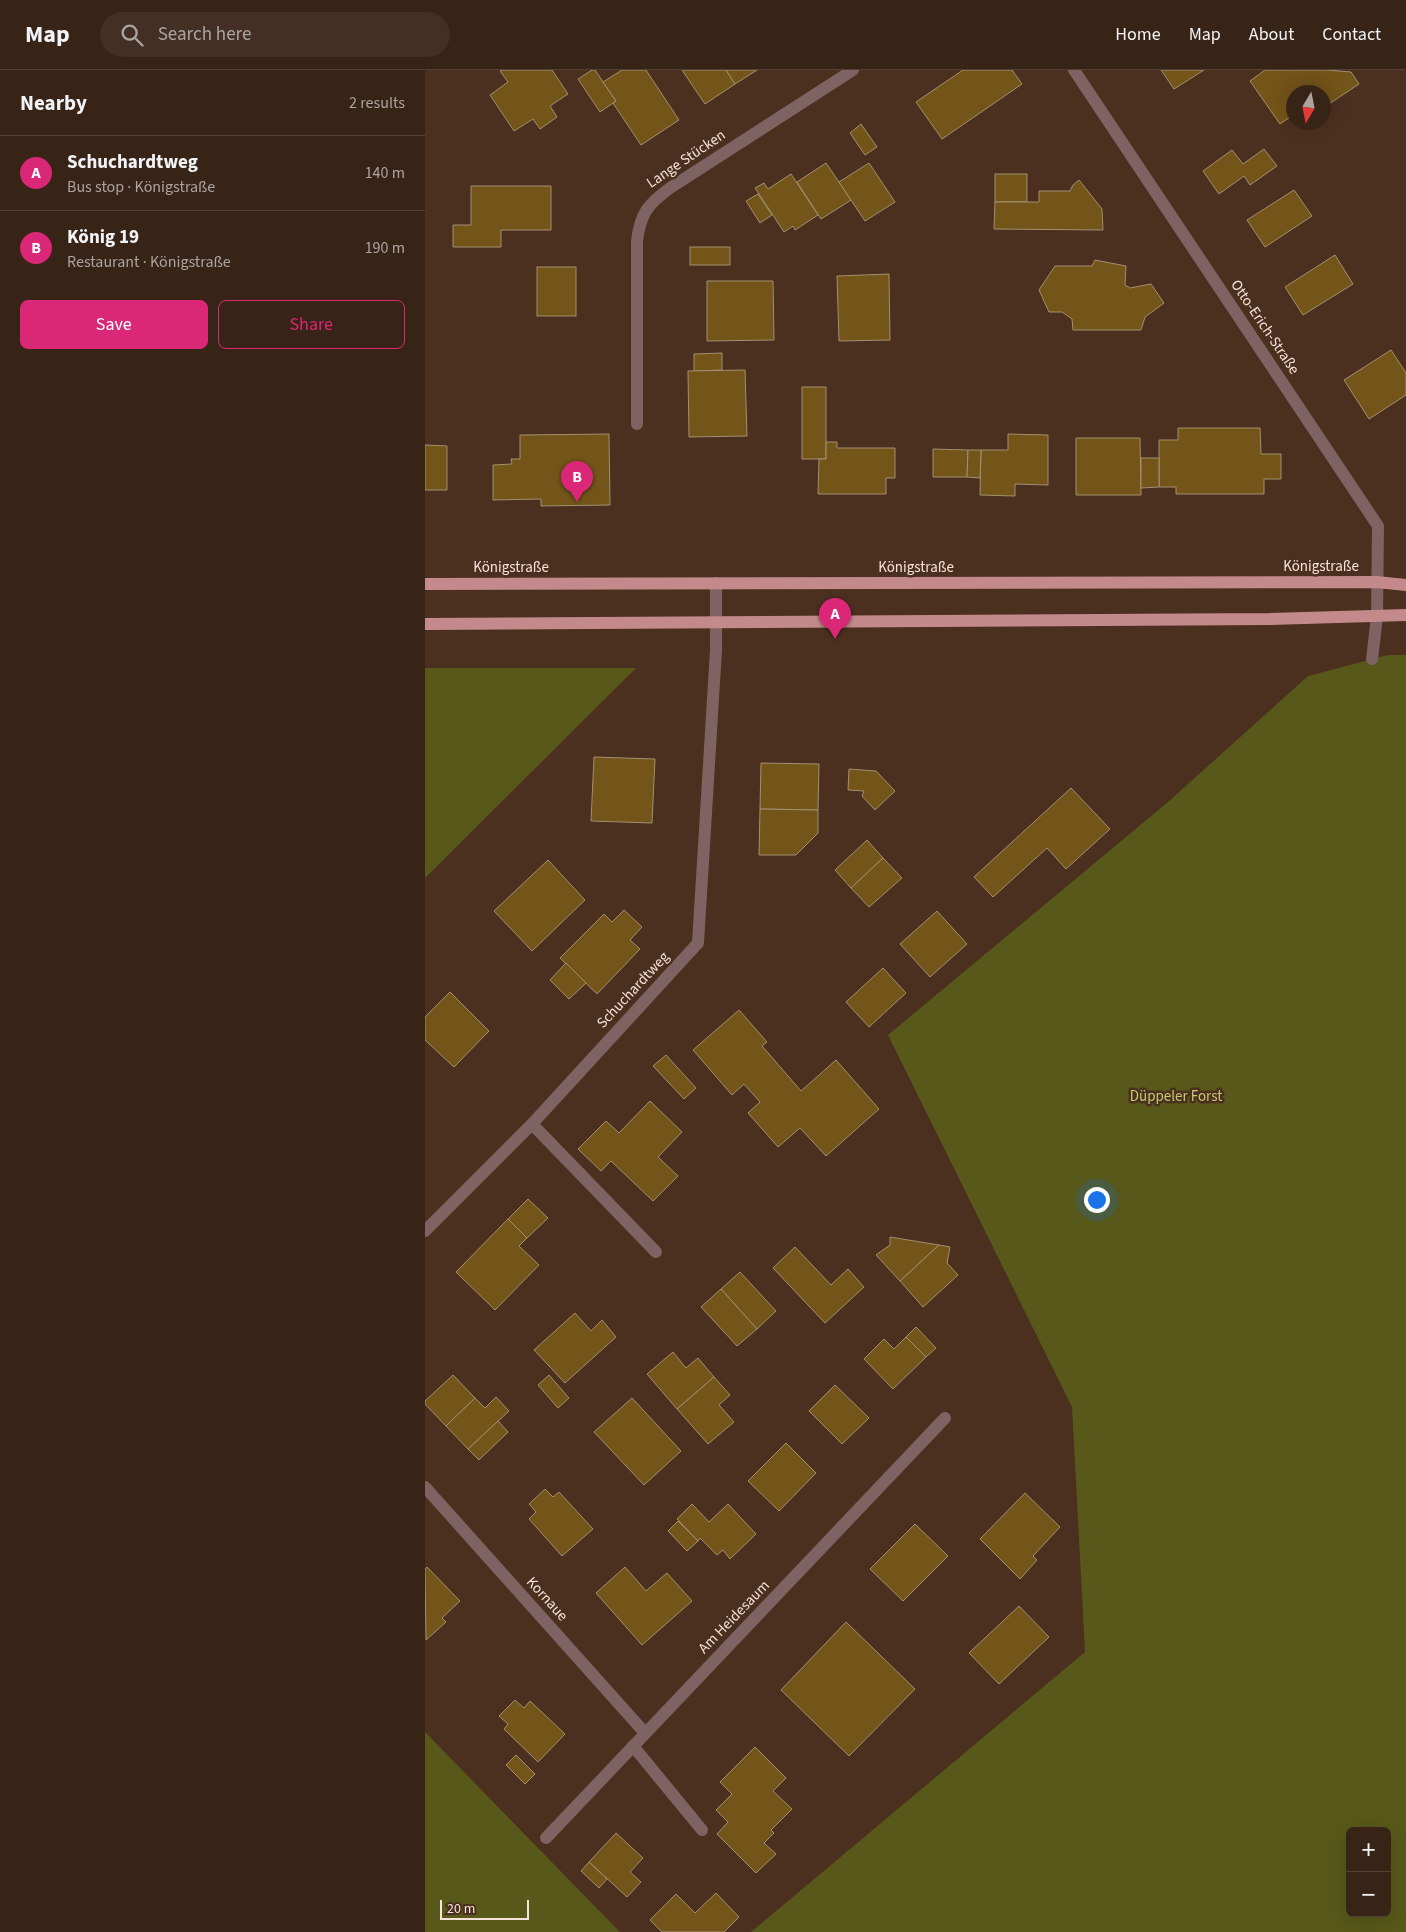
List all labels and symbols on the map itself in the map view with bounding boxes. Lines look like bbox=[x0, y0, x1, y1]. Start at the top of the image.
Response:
north arrow bbox=[1286, 85, 1331, 130]
street label: Lange Stücken bbox=[642, 125, 730, 193]
street label: Otto-Erich-Straße bbox=[1226, 276, 1304, 378]
pin: B bbox=[561, 461, 593, 502]
street label: Königstraße bbox=[1283, 556, 1359, 577]
street label: Königstraße bbox=[473, 557, 549, 578]
street label: Königstraße bbox=[878, 557, 954, 578]
pin: A bbox=[819, 598, 851, 639]
street label: Schuchardtweg bbox=[592, 947, 674, 1033]
park label: Düppeler Forst bbox=[1130, 1086, 1222, 1107]
your location bbox=[1084, 1187, 1110, 1213]
street label: Kornaue bbox=[521, 1572, 573, 1626]
street label: Am Heidesaum bbox=[694, 1576, 774, 1658]
scale bar bbox=[440, 1897, 529, 1920]

